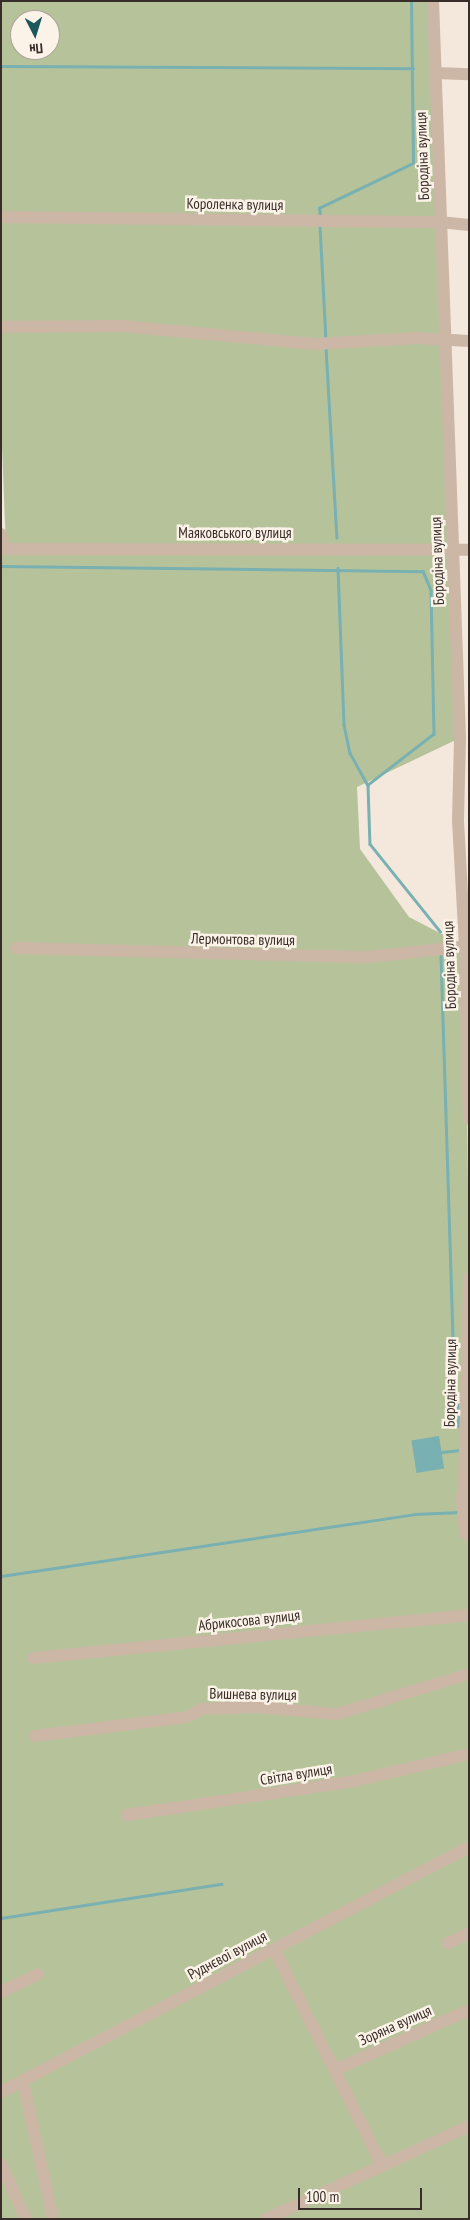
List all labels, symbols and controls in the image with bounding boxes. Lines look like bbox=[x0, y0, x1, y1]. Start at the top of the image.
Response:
north arrow bbox=[10, 10, 60, 60]
text: Пн bbox=[29, 39, 44, 59]
street label: Бородіна вулиця bbox=[411, 112, 433, 200]
street label: Короленка вулиця bbox=[187, 194, 283, 214]
street label: Бородіна вулиця bbox=[426, 517, 448, 605]
street label: Маяковського вулиця bbox=[178, 524, 292, 542]
street label: Бородіна вулиця bbox=[438, 921, 460, 1009]
street label: Лермонтова вулиця bbox=[191, 929, 295, 949]
street label: Бородіна вулиця bbox=[440, 1339, 460, 1427]
street label: Абрикосова вулиця bbox=[197, 1606, 301, 1634]
street label: Вишнева вулиця bbox=[209, 1684, 297, 1704]
street label: Світла вулиця bbox=[259, 1759, 333, 1789]
street label: Руднєвої вулиця bbox=[184, 1927, 270, 1983]
street label: Зоряна вулиця bbox=[356, 2001, 434, 2049]
scale bar bbox=[300, 2178, 424, 2210]
text: 100 m bbox=[306, 2187, 339, 2206]

